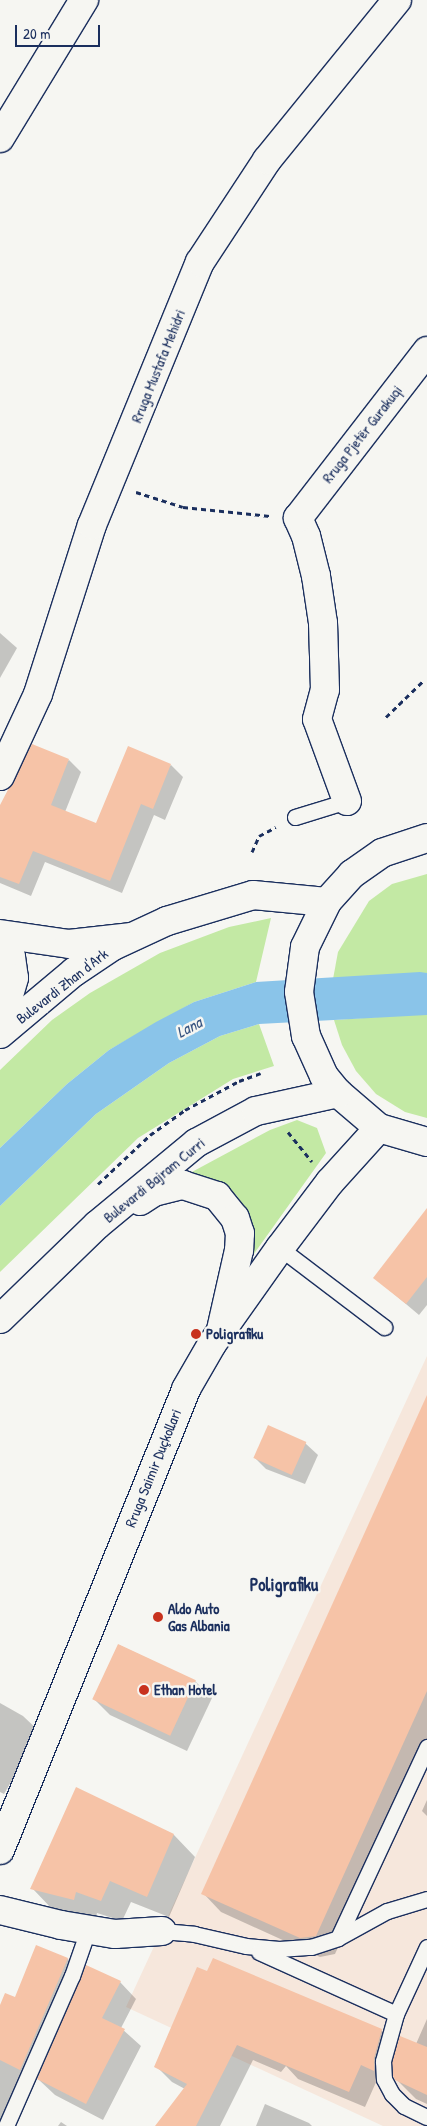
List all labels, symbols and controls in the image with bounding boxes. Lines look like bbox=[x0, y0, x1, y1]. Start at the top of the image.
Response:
scale bar bbox=[18, 15, 102, 47]
text: 20 m bbox=[23, 23, 50, 44]
street label: Rruga Mustafa Mehidri bbox=[127, 307, 189, 425]
street label: Rruga Pjetër Gurakuqi bbox=[318, 382, 406, 486]
street label: Bulevardi Zhan d'Ark bbox=[13, 945, 111, 1027]
water label: Lana bbox=[173, 1012, 205, 1042]
street label: Bulevardi Bajram Curri bbox=[100, 1134, 208, 1226]
place label: Poligrafiku bbox=[206, 1325, 263, 1343]
marker: Poligrafiku bbox=[190, 1328, 202, 1340]
street label: Rruga Saimir Duçkollari bbox=[121, 1406, 185, 1530]
district label: Poligrafiku bbox=[250, 1574, 318, 1596]
place label: Aldo Auto Gas Albania bbox=[168, 1599, 230, 1634]
marker: Aldo Auto Gas Albania bbox=[152, 1611, 164, 1623]
place label: Ethan Hotel bbox=[154, 1681, 216, 1699]
marker: Ethan Hotel bbox=[138, 1684, 150, 1696]

